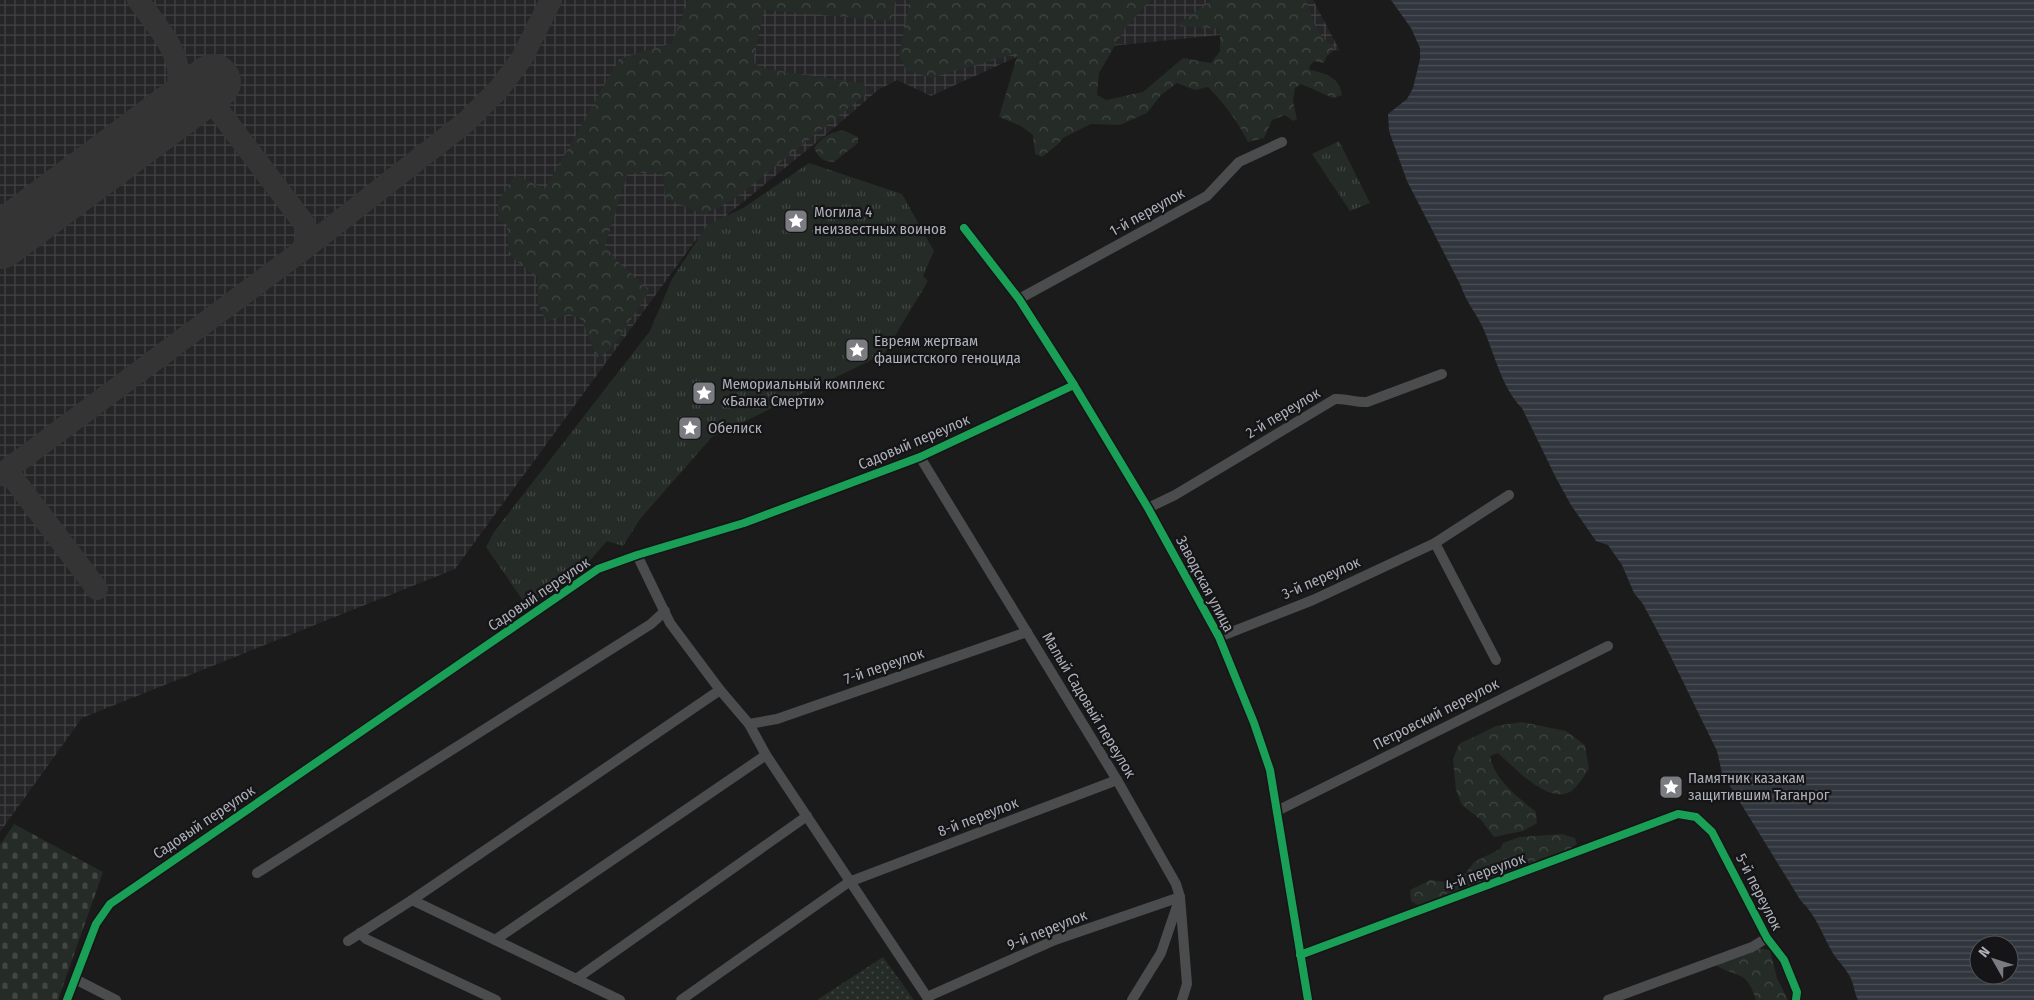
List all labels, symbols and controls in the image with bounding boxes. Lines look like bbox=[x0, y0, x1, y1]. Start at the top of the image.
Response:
street label: 1-й переулок bbox=[1106, 184, 1188, 240]
place label: Могила 4 неизвестных воинов bbox=[814, 203, 946, 238]
place icon: Могила 4 неизвестных воинов bbox=[783, 208, 809, 234]
place label: Евреям жертвам фашистского геноцида bbox=[874, 332, 1021, 367]
place icon: Евреям жертвам фашистского геноцида bbox=[844, 337, 870, 363]
place label: Мемориальный комплекс «Балка Смерти» bbox=[722, 375, 886, 410]
place icon: Мемориальный комплекс «Балка Смерти» bbox=[691, 380, 717, 406]
street label: 2-й переулок bbox=[1243, 384, 1323, 442]
street label: Садовый переулок bbox=[856, 410, 972, 474]
place icon: Обелиск bbox=[677, 415, 703, 441]
place label: Обелиск bbox=[708, 419, 762, 437]
street label: Заводская улица bbox=[1172, 533, 1238, 635]
street label: Садовый переулок bbox=[485, 553, 593, 635]
street label: 3-й переулок bbox=[1279, 553, 1363, 603]
street label: Малый Садовый переулок bbox=[1038, 629, 1140, 781]
street label: 7-й переулок bbox=[842, 644, 926, 688]
street label: Петровский переулок bbox=[1370, 675, 1502, 753]
place label: Памятник казакам защитившим Таганрог bbox=[1688, 769, 1830, 804]
place icon: Памятник казакам защитившим Таганрог bbox=[1658, 774, 1684, 800]
street label: Садовый переулок bbox=[150, 781, 258, 863]
street label: 8-й переулок bbox=[935, 793, 1021, 841]
street label: 4-й переулок bbox=[1442, 849, 1528, 895]
street label: 5-й переулок bbox=[1732, 851, 1786, 933]
street label: 9-й переулок bbox=[1005, 906, 1089, 954]
north arrow bbox=[1969, 935, 2019, 985]
text: N bbox=[1975, 944, 1994, 961]

